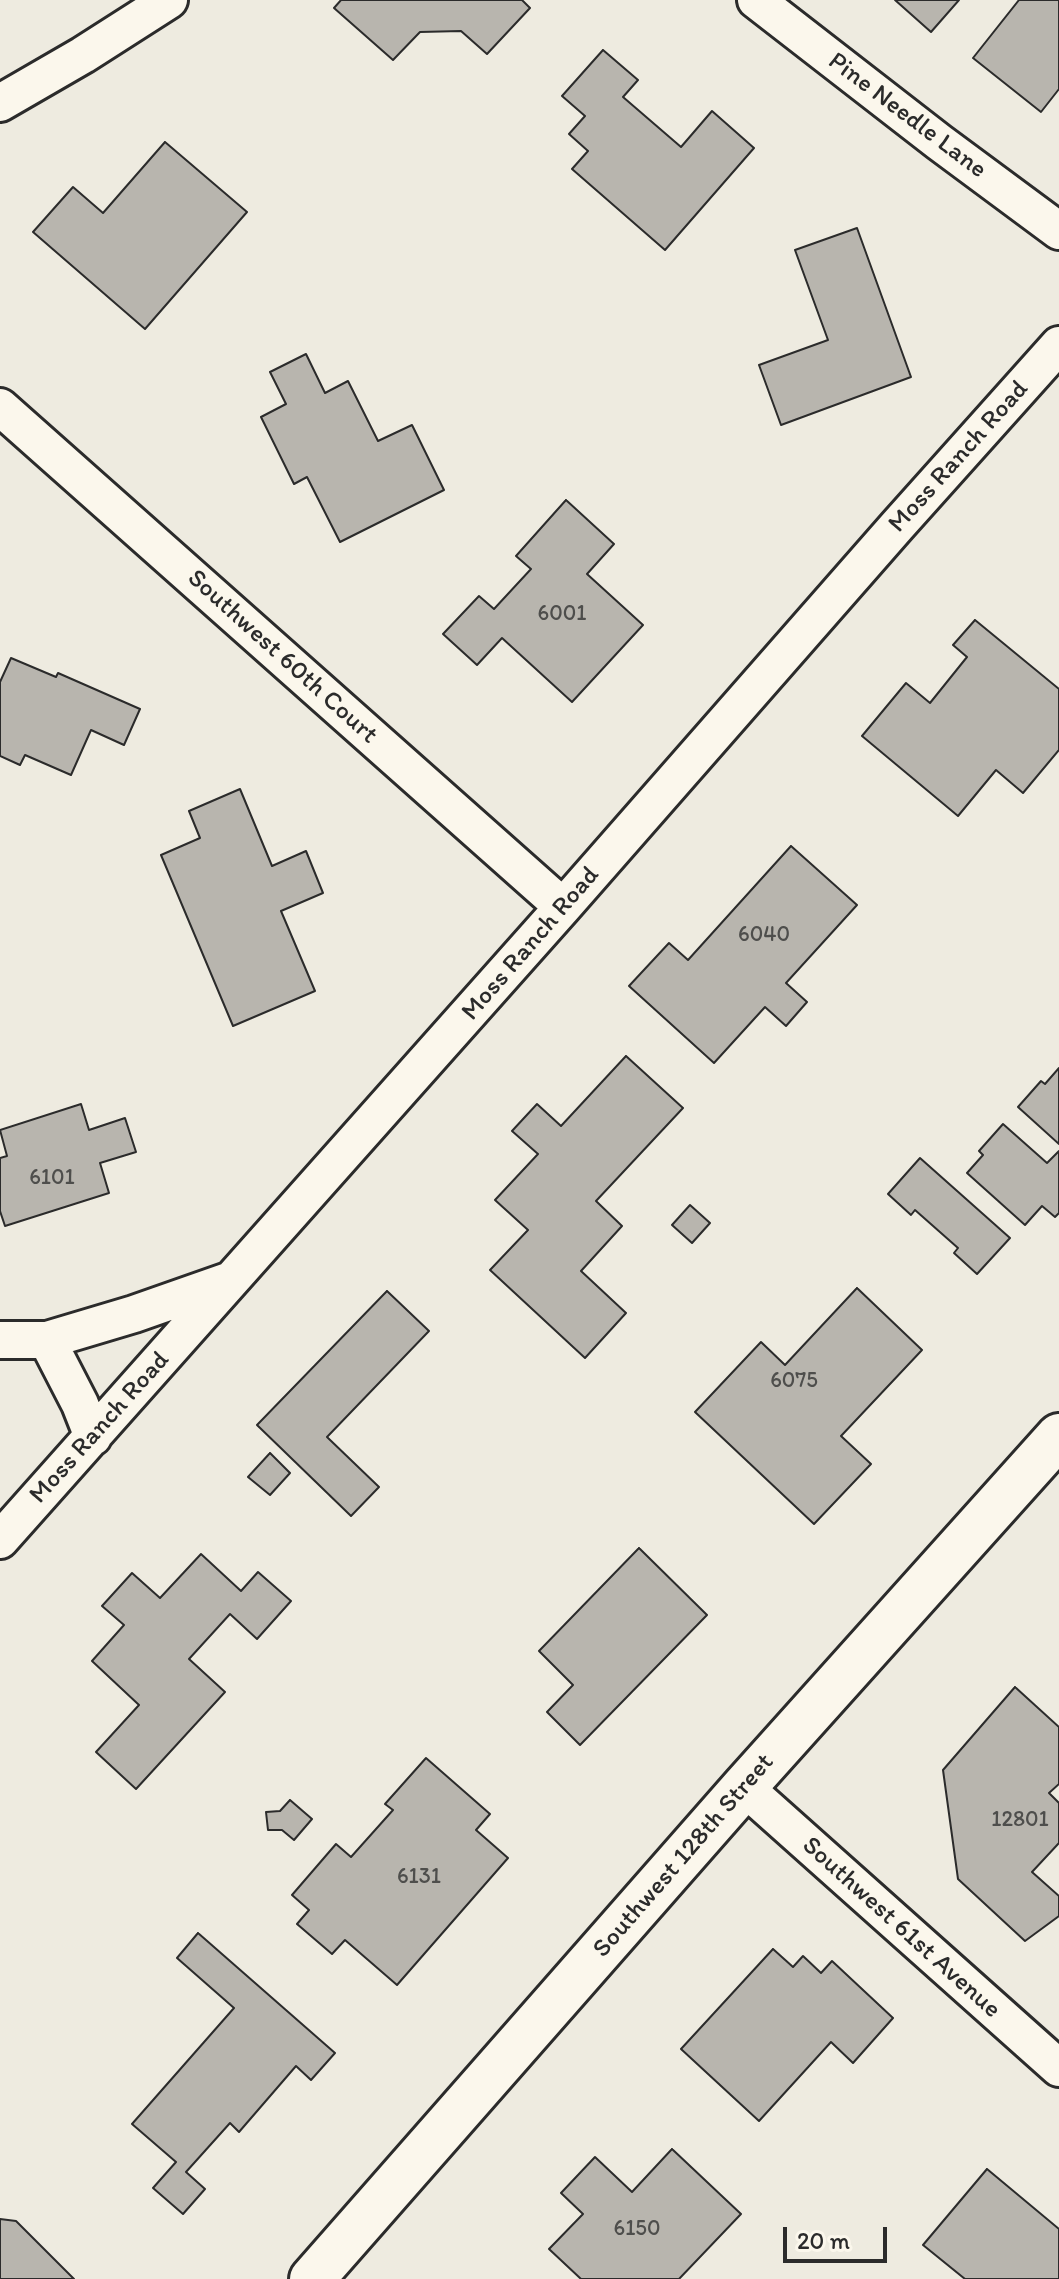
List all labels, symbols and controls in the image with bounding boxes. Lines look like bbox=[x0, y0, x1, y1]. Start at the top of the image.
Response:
street label: Pine Needle Lane bbox=[822, 46, 992, 186]
street label: Moss Ranch Road bbox=[882, 374, 1036, 540]
street label: Southwest 60th Court bbox=[180, 563, 384, 751]
house number: 6001 bbox=[538, 601, 586, 627]
street label: Moss Ranch Road bbox=[456, 860, 606, 1028]
house number: 6040 bbox=[738, 922, 790, 948]
house number: 6101 bbox=[29, 1165, 75, 1191]
street label: Moss Ranch Road bbox=[23, 1345, 177, 1511]
house number: 6075 bbox=[770, 1368, 818, 1394]
street label: Southwest 128th Street bbox=[587, 1748, 781, 1964]
house number: 12801 bbox=[991, 1807, 1049, 1833]
street label: Southwest 61st Avenue bbox=[795, 1830, 1007, 2026]
house number: 6131 bbox=[397, 1864, 441, 1890]
scale bar bbox=[787, 2211, 891, 2261]
house number: 6150 bbox=[614, 2216, 660, 2242]
text: 20 m bbox=[797, 2226, 850, 2255]

